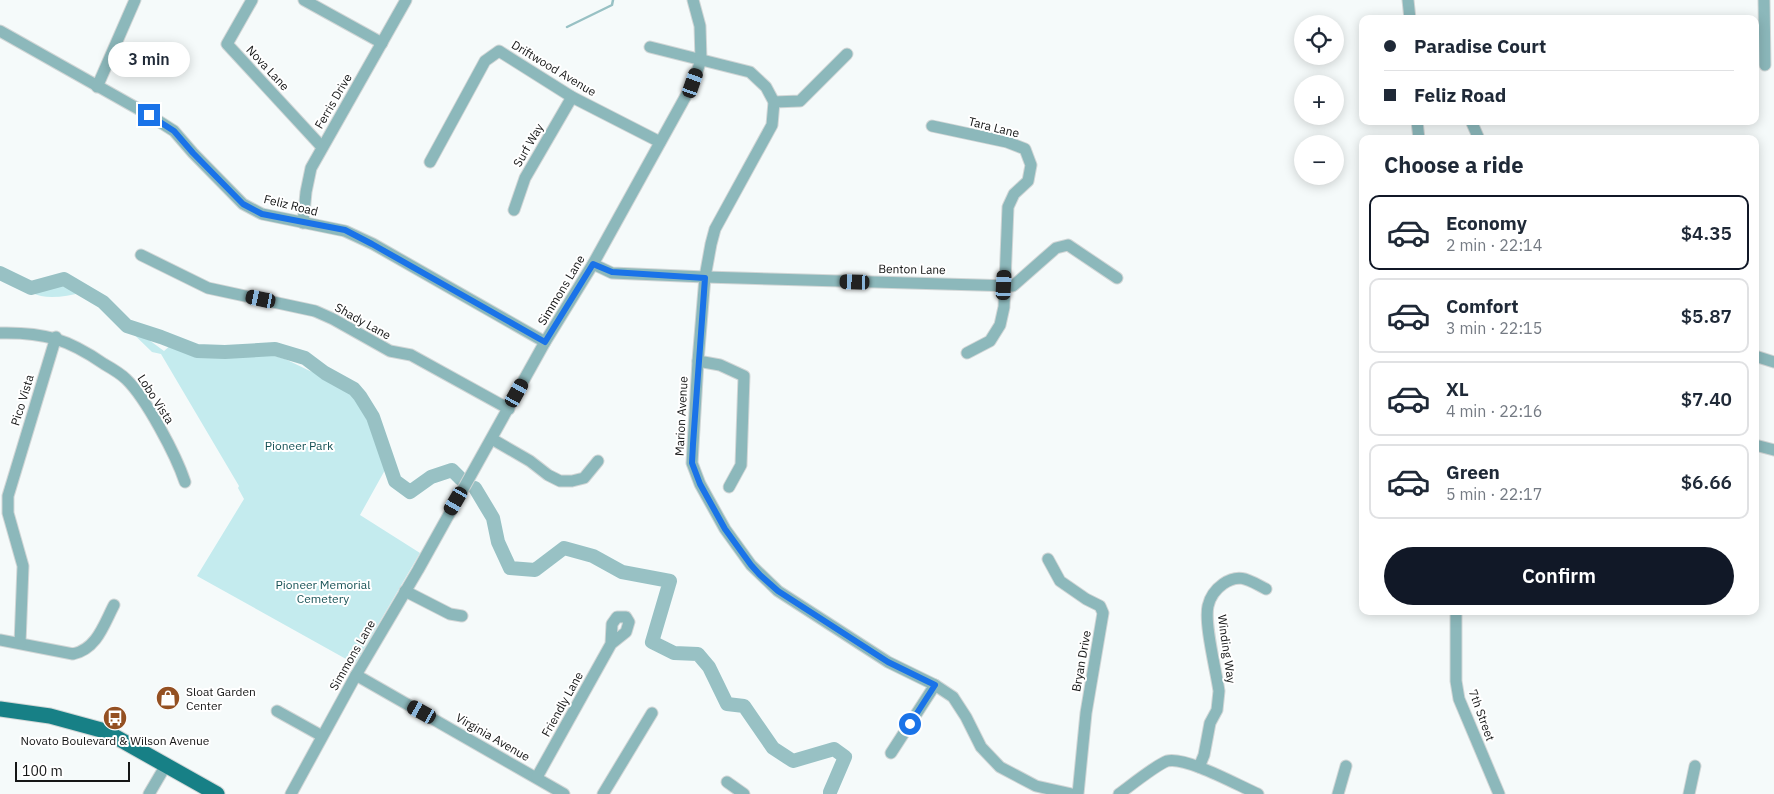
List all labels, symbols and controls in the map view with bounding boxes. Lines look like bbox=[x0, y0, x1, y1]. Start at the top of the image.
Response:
map controls bbox=[1294, 15, 1344, 185]
button: locate bbox=[1294, 15, 1344, 65]
text: Paradise Court bbox=[1414, 34, 1546, 58]
street label: Driftwood Avenue bbox=[509, 37, 599, 99]
callout: 3 min bbox=[108, 42, 190, 78]
street label: Nova Lane bbox=[243, 42, 293, 94]
text: 3 min bbox=[128, 49, 170, 69]
car bbox=[681, 66, 704, 100]
street label: Ferris Drive bbox=[311, 70, 355, 131]
button: + bbox=[1294, 75, 1344, 125]
text: Feliz Road bbox=[1414, 83, 1506, 107]
route end bbox=[138, 104, 160, 126]
street label: Tara Lane bbox=[967, 113, 1021, 141]
street label: Surf Way bbox=[510, 121, 546, 169]
button: − bbox=[1294, 135, 1344, 185]
text: Choose a ride bbox=[1384, 150, 1524, 179]
street label: Feliz Road bbox=[262, 191, 320, 219]
icon: car bbox=[1386, 210, 1431, 255]
text: Economy bbox=[1446, 211, 1527, 235]
text: $4.35 bbox=[1681, 221, 1732, 245]
text: 2 min · 22:14 bbox=[1446, 235, 1542, 255]
street label: Simmons Lane bbox=[534, 252, 588, 328]
street label: Benton Lane bbox=[878, 261, 946, 277]
car bbox=[995, 270, 1012, 300]
car bbox=[839, 274, 870, 290]
car bbox=[244, 289, 277, 309]
icon: car bbox=[1386, 293, 1431, 338]
text: Comfort bbox=[1446, 294, 1519, 318]
street label: Shady Lane bbox=[332, 299, 394, 343]
text: $5.87 bbox=[1681, 304, 1732, 328]
text: 3 min · 22:15 bbox=[1446, 318, 1542, 338]
street label: Pico Vista bbox=[7, 372, 37, 427]
street label: Lobo Vista bbox=[135, 372, 178, 427]
street label: Marion Avenue bbox=[671, 375, 691, 456]
car bbox=[503, 376, 530, 410]
icon: car bbox=[1386, 376, 1431, 421]
text: XL bbox=[1446, 377, 1469, 401]
text: $7.40 bbox=[1681, 387, 1732, 411]
text: 4 min · 22:16 bbox=[1446, 401, 1542, 421]
park label: Pioneer Park bbox=[265, 438, 334, 453]
icon: car bbox=[1386, 459, 1431, 504]
text: Green bbox=[1446, 460, 1500, 484]
text: $6.66 bbox=[1681, 470, 1732, 494]
car bbox=[442, 484, 469, 518]
text: 5 min · 22:17 bbox=[1446, 484, 1542, 504]
button: Confirm bbox=[1384, 547, 1734, 605]
park label: Pioneer Memorial Cemetery bbox=[276, 577, 370, 606]
street label: Winding Way bbox=[1215, 614, 1239, 684]
street label: Simmons Lane bbox=[326, 617, 378, 693]
street label: Bryan Drive bbox=[1068, 629, 1094, 693]
street label: Friendly Lane bbox=[538, 669, 586, 739]
place label: Sloat Garden Center bbox=[186, 684, 256, 713]
shop icon: Sloat Garden Center bbox=[155, 685, 181, 711]
street label: 7th Street bbox=[1466, 687, 1498, 743]
car bbox=[405, 698, 438, 726]
bus stop icon: Novato Boulevard & Wilson Avenue bbox=[102, 705, 128, 731]
street label: Virginia Avenue bbox=[453, 710, 533, 764]
route start bbox=[899, 713, 921, 735]
place label: Novato Boulevard & Wilson Avenue bbox=[21, 733, 210, 748]
scale bar bbox=[15, 759, 130, 782]
text: 100 m bbox=[22, 762, 63, 780]

